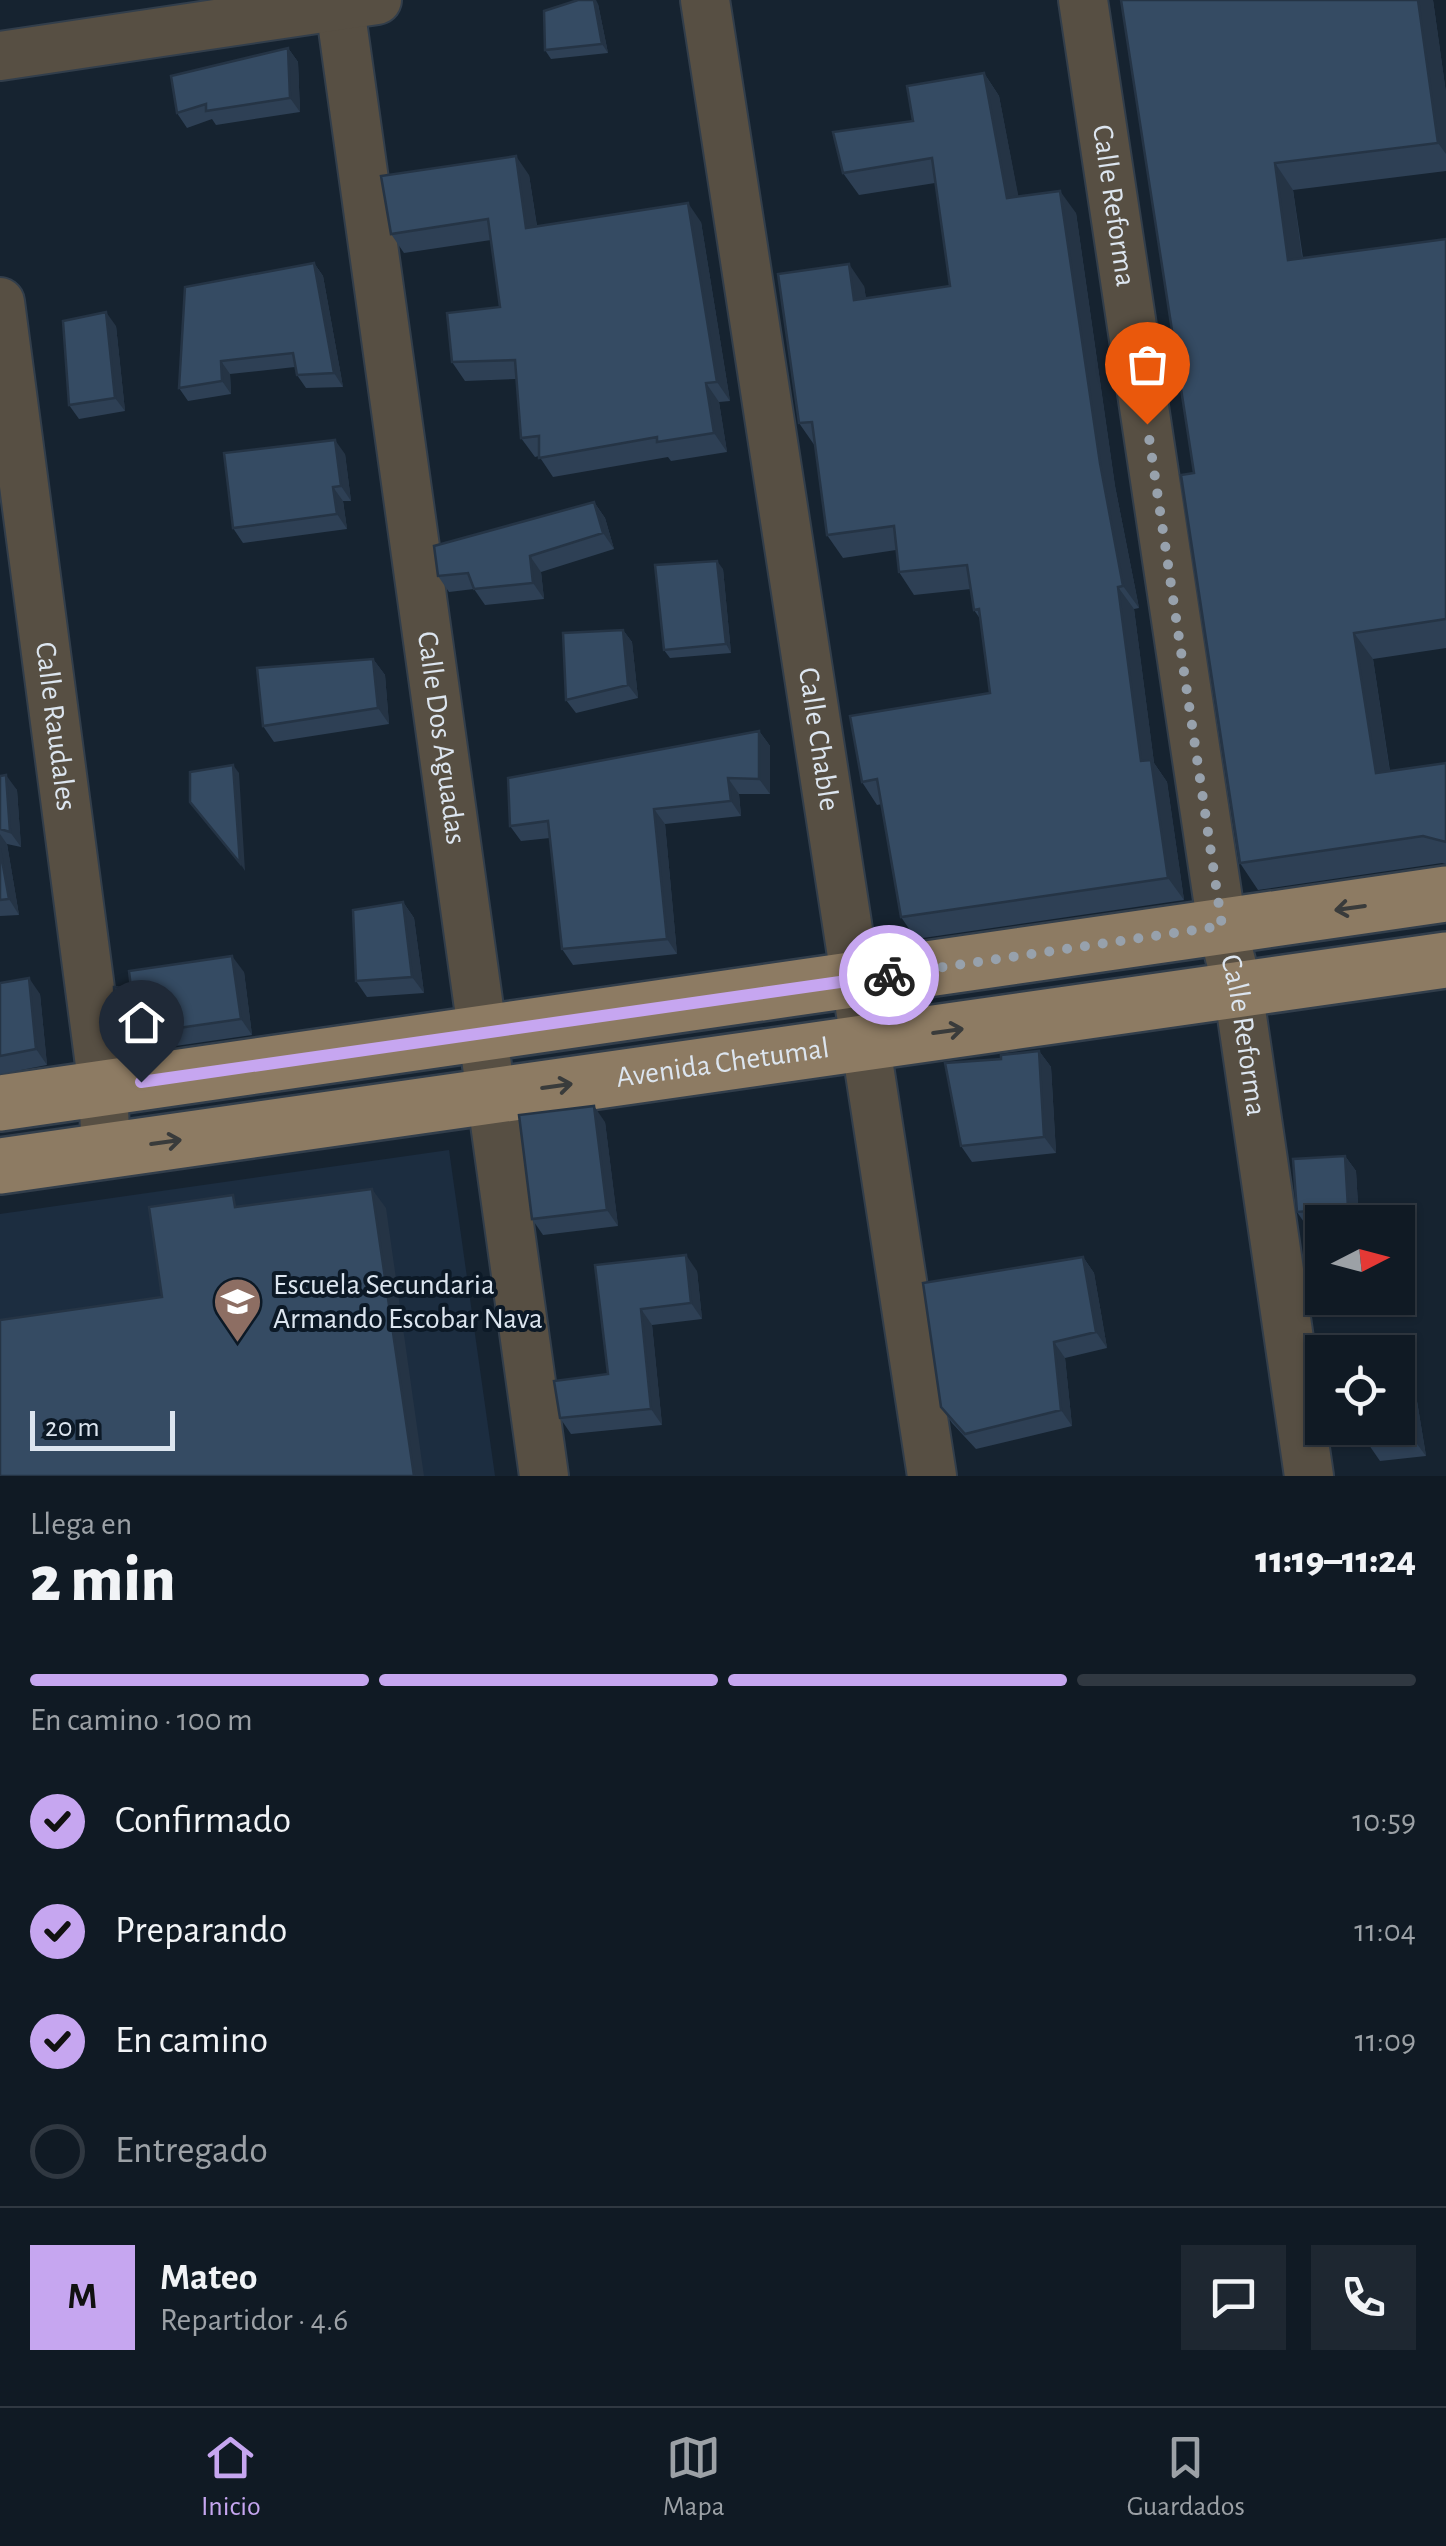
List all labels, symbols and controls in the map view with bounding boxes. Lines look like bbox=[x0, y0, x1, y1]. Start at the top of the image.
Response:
street label: Calle Reforma bbox=[1087, 123, 1141, 289]
pin bbox=[1105, 322, 1190, 425]
icon: bag bbox=[1120, 337, 1175, 392]
street label: Calle Dos Aguadas bbox=[412, 629, 471, 846]
street label: Calle Raudales bbox=[30, 640, 82, 813]
street label: Calle Chable bbox=[793, 665, 845, 813]
one-way arrow bbox=[1334, 899, 1366, 917]
courier bbox=[839, 925, 939, 1025]
icon: bike bbox=[862, 948, 917, 1003]
street label: Calle Reforma bbox=[1215, 951, 1271, 1118]
pin bbox=[99, 980, 184, 1083]
icon: home bbox=[114, 995, 169, 1050]
one-way arrow bbox=[931, 1021, 964, 1039]
street label: Avenida Chetumal bbox=[614, 1033, 831, 1093]
one-way arrow bbox=[540, 1077, 573, 1095]
one-way arrow bbox=[149, 1133, 182, 1151]
north arrow bbox=[1305, 1205, 1415, 1315]
map controls bbox=[1305, 1205, 1415, 1445]
place label: Escuela Secundaria Armando Escobar Nava bbox=[273, 1270, 543, 1334]
school or university icon: Escuela Secundaria Armando Escobar Nava bbox=[212, 1276, 264, 1344]
button: locate bbox=[1305, 1335, 1415, 1445]
scale bar bbox=[30, 1406, 175, 1450]
text: 20 m bbox=[45, 1414, 100, 1442]
text: Llega en bbox=[30, 1508, 132, 1540]
text: 11:19–11:24 bbox=[1255, 1542, 1416, 1580]
text: 2 min bbox=[30, 1548, 176, 1613]
text: En camino · 100 m bbox=[30, 1704, 253, 1736]
icon: check bbox=[30, 1794, 85, 1849]
text: Confirmado bbox=[115, 1802, 291, 1840]
text: 10:59 bbox=[1352, 1805, 1416, 1837]
icon: check bbox=[30, 1904, 85, 1959]
text: Preparando bbox=[115, 1912, 288, 1950]
text: 11:04 bbox=[1354, 1915, 1416, 1947]
icon: check bbox=[30, 2014, 85, 2069]
text: En camino bbox=[115, 2022, 268, 2060]
text: 11:09 bbox=[1355, 2025, 1416, 2057]
text: Entregado bbox=[115, 2132, 268, 2170]
button: chat bbox=[1181, 2245, 1286, 2350]
button: phone bbox=[1311, 2245, 1416, 2350]
text: Mateo bbox=[160, 2259, 257, 2297]
text: M bbox=[67, 2278, 98, 2316]
text: Repartidor · 4.6 bbox=[160, 2304, 348, 2336]
tab: Inicio bbox=[201, 2430, 261, 2524]
tab: Mapa bbox=[663, 2430, 725, 2524]
tab: Guardados bbox=[1127, 2430, 1245, 2524]

